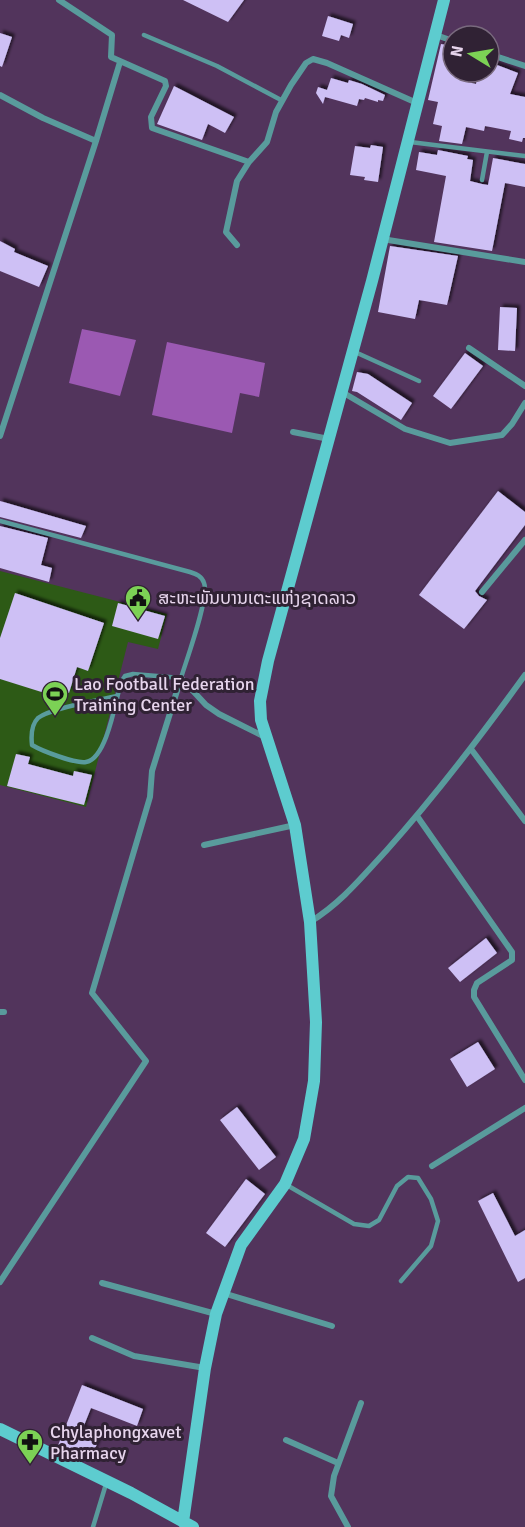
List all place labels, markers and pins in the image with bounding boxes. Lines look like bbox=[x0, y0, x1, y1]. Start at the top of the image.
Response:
public building icon: ສະຫະພັນບານເຕະແຫ່ງຊາດລາວ bbox=[123, 583, 153, 621]
place label: ສະຫະພັນບານເຕະແຫ່ງຊາດລາວ bbox=[158, 587, 356, 609]
place label: Lao Football Federation Training Center bbox=[74, 673, 255, 716]
sports icon: Lao Football Federation Training Center bbox=[40, 679, 70, 717]
place label: Chylaphongxavet Pharmacy bbox=[50, 1421, 182, 1464]
pharmacy icon: Chylaphongxavet Pharmacy bbox=[15, 1427, 45, 1465]

